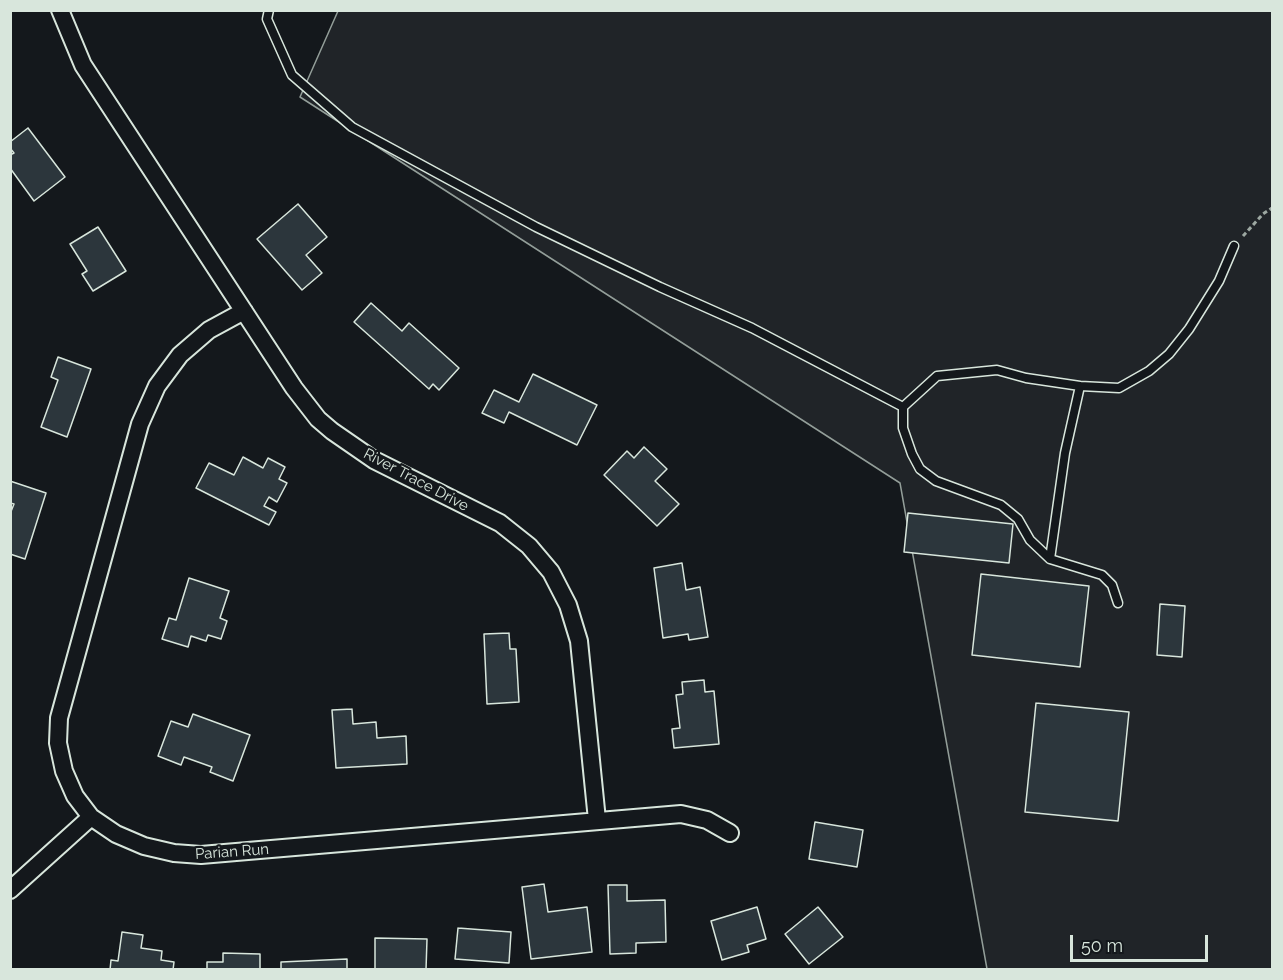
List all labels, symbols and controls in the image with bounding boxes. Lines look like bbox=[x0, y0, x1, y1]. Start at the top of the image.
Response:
street label: River Trace Drive bbox=[360, 445, 472, 515]
street label: Parian Run bbox=[194, 840, 270, 864]
scale bar bbox=[1073, 923, 1211, 961]
text: 50 m bbox=[1081, 935, 1123, 956]

